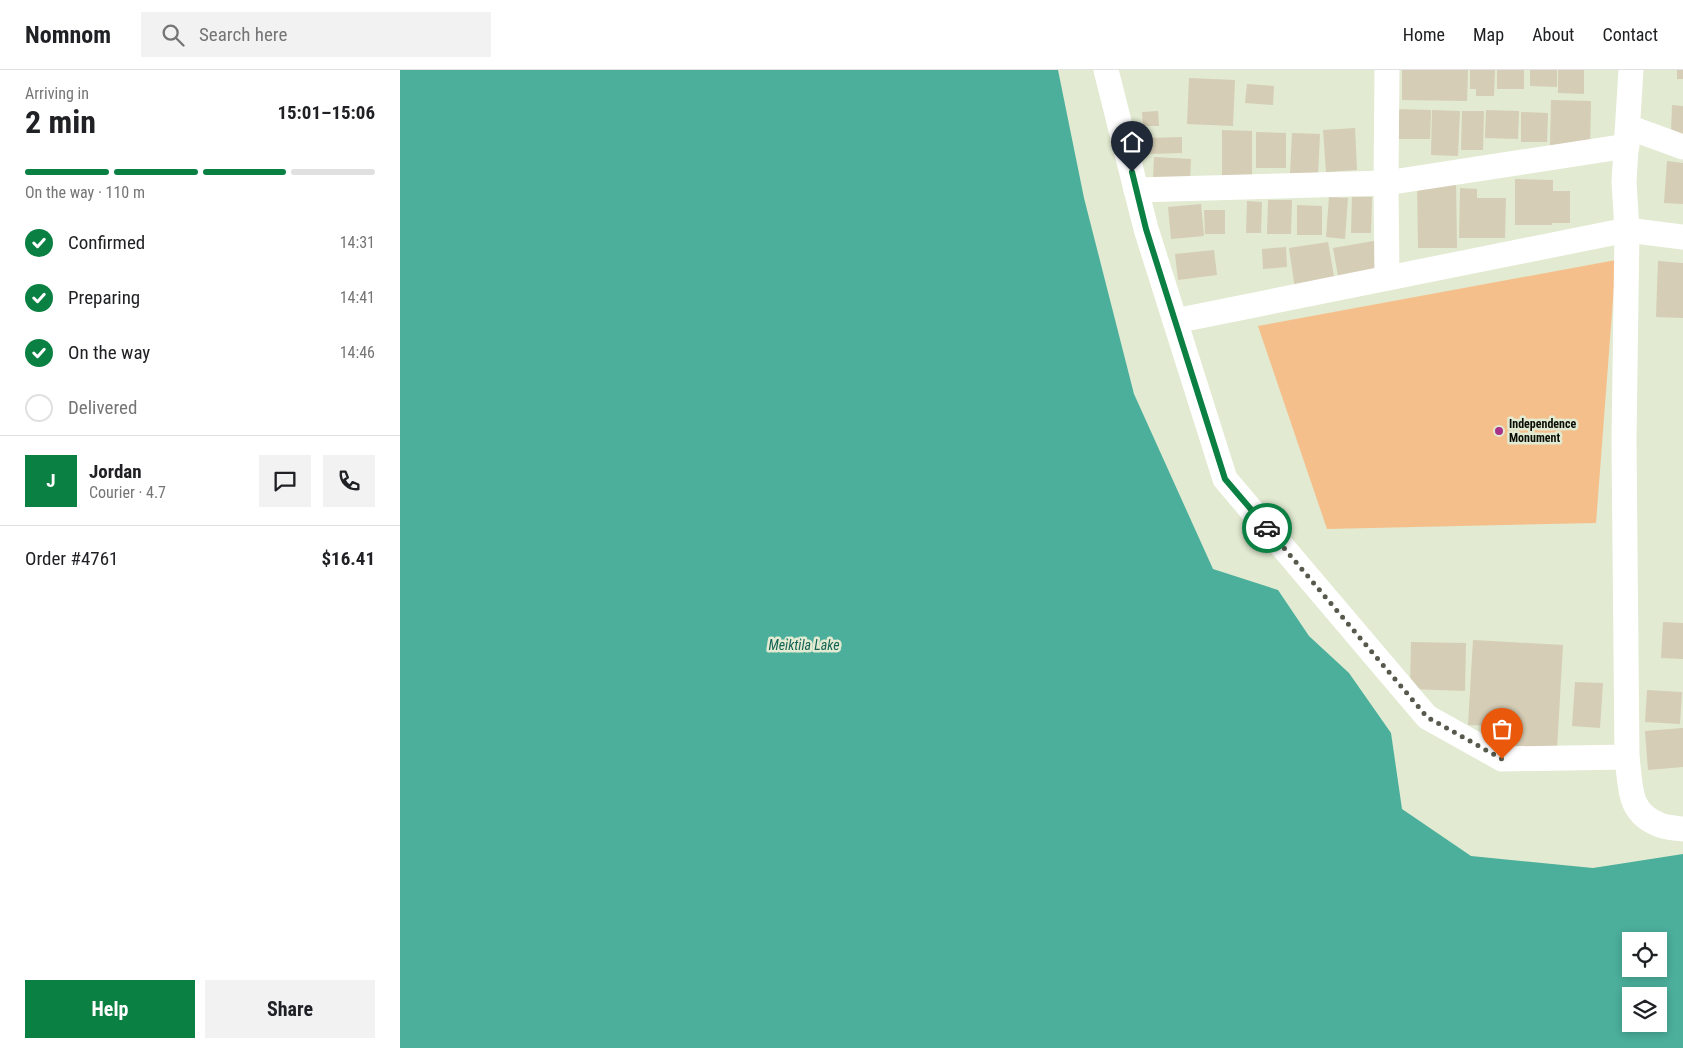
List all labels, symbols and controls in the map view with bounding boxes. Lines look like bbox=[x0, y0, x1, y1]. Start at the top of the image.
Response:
search box bbox=[141, 12, 491, 57]
text: Nomnom bbox=[25, 21, 111, 49]
icon: search bbox=[159, 21, 187, 49]
text: Search here bbox=[199, 23, 287, 46]
text: Home bbox=[1403, 24, 1445, 45]
text: Map bbox=[1473, 24, 1504, 45]
text: About bbox=[1532, 24, 1574, 45]
text: Contact bbox=[1602, 24, 1658, 45]
text: Arriving in bbox=[25, 84, 89, 103]
text: 15:01–15:06 bbox=[277, 101, 375, 124]
text: 2 min bbox=[25, 103, 96, 141]
pin bbox=[1111, 121, 1153, 172]
icon: home bbox=[1118, 128, 1146, 156]
text: On the way · 110 m bbox=[25, 183, 145, 202]
icon: check bbox=[25, 229, 53, 257]
text: Confirmed bbox=[68, 231, 145, 254]
text: 14:31 bbox=[340, 233, 375, 252]
icon: check bbox=[25, 284, 53, 312]
text: Preparing bbox=[68, 286, 140, 309]
text: 14:41 bbox=[340, 288, 375, 307]
icon: check bbox=[25, 339, 53, 367]
text: On the way bbox=[68, 341, 150, 364]
text: 14:46 bbox=[340, 343, 375, 362]
text: Delivered bbox=[68, 396, 137, 419]
place label: Independence Monument bbox=[1509, 417, 1577, 445]
marker: Independence Monument bbox=[1493, 425, 1505, 437]
button: chat bbox=[259, 455, 311, 507]
button: phone bbox=[323, 455, 375, 507]
text: Jordan bbox=[89, 460, 142, 483]
text: J bbox=[46, 469, 56, 492]
text: Courier · 4.7 bbox=[89, 483, 166, 502]
courier bbox=[1242, 503, 1292, 553]
icon: car bbox=[1253, 514, 1281, 542]
text: Order #4761 bbox=[25, 547, 118, 570]
text: $16.41 bbox=[321, 547, 375, 570]
water label: Meiktila Lake bbox=[768, 637, 840, 653]
pin bbox=[1481, 708, 1523, 759]
icon: bag bbox=[1488, 715, 1516, 743]
map controls bbox=[1622, 932, 1667, 1032]
button: locate bbox=[1622, 932, 1667, 977]
button: Help bbox=[25, 980, 195, 1038]
button: Share bbox=[205, 980, 375, 1038]
button: layers bbox=[1622, 987, 1667, 1032]

